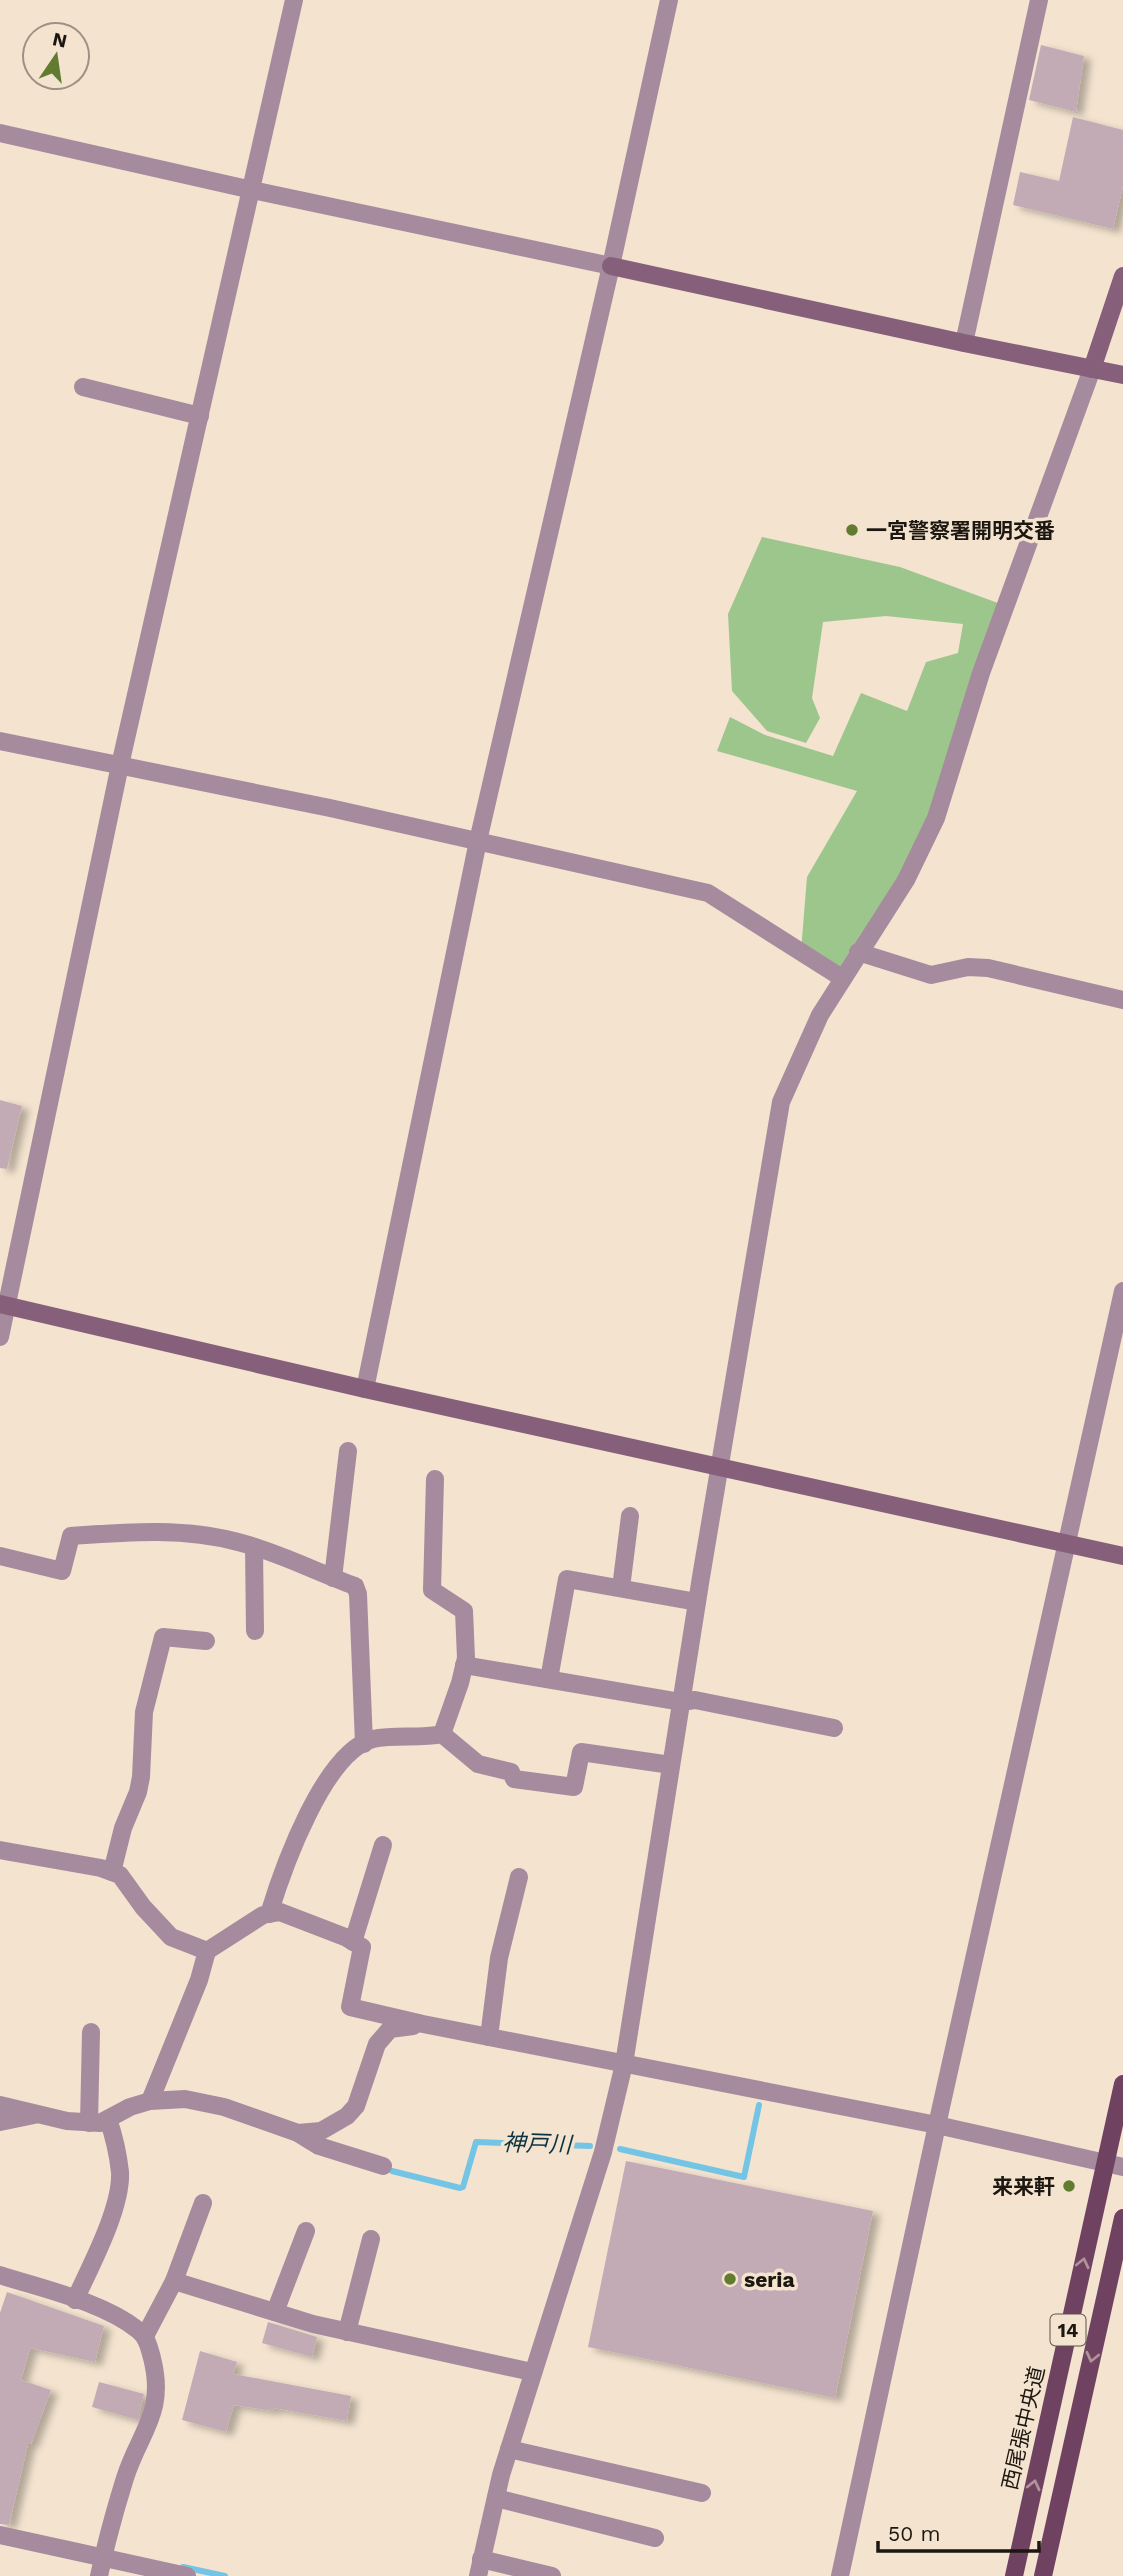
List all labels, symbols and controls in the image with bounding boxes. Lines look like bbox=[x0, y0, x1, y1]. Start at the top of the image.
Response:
north arrow bbox=[21, 21, 91, 91]
text: N bbox=[50, 27, 69, 53]
place label: 一宮警察署開明交番 bbox=[866, 518, 1055, 543]
marker: 一宮警察署開明交番 bbox=[844, 522, 860, 538]
water label: 神戸川 bbox=[502, 2129, 575, 2159]
place label: 来来軒 bbox=[992, 2174, 1055, 2199]
marker: 来来軒 bbox=[1061, 2178, 1077, 2194]
one-way arrow bbox=[1075, 2257, 1089, 2269]
place label: seria bbox=[744, 2267, 795, 2292]
marker: seria bbox=[722, 2271, 738, 2287]
road number: 14 bbox=[1050, 2314, 1086, 2346]
one-way arrow bbox=[1086, 2350, 1100, 2362]
street label: 西尾張中央道 bbox=[997, 2364, 1049, 2492]
one-way arrow bbox=[1025, 2479, 1040, 2491]
scale bar bbox=[878, 2510, 1039, 2554]
text: 50 m bbox=[888, 2521, 940, 2546]

